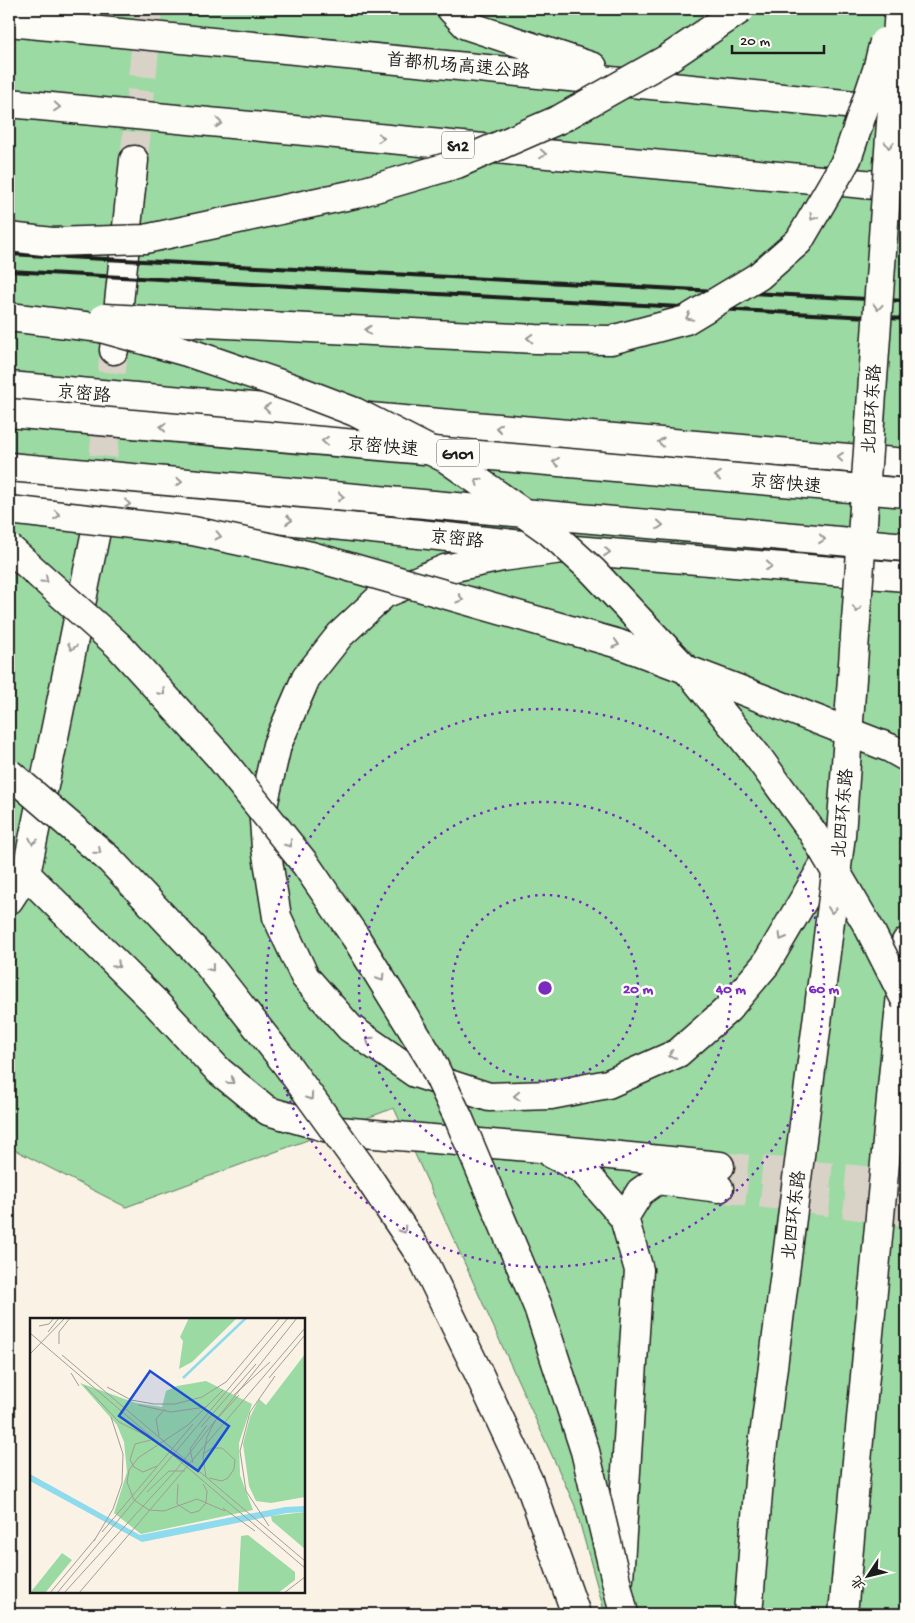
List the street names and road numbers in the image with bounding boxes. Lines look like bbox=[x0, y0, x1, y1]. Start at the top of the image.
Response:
street label: 首都机场高速公路 bbox=[385, 50, 531, 84]
road number: S12 bbox=[442, 132, 474, 158]
street label: 北四环东路 bbox=[859, 363, 887, 455]
street label: 京密路 bbox=[56, 382, 112, 408]
street label: 京密快速 bbox=[346, 434, 420, 462]
road number: G101 bbox=[437, 439, 479, 466]
street label: 京密快速 bbox=[749, 471, 823, 499]
street label: 京密路 bbox=[429, 526, 485, 554]
street label: 北四环东路 bbox=[829, 767, 859, 859]
street label: 北四环东路 bbox=[779, 1169, 811, 1261]

